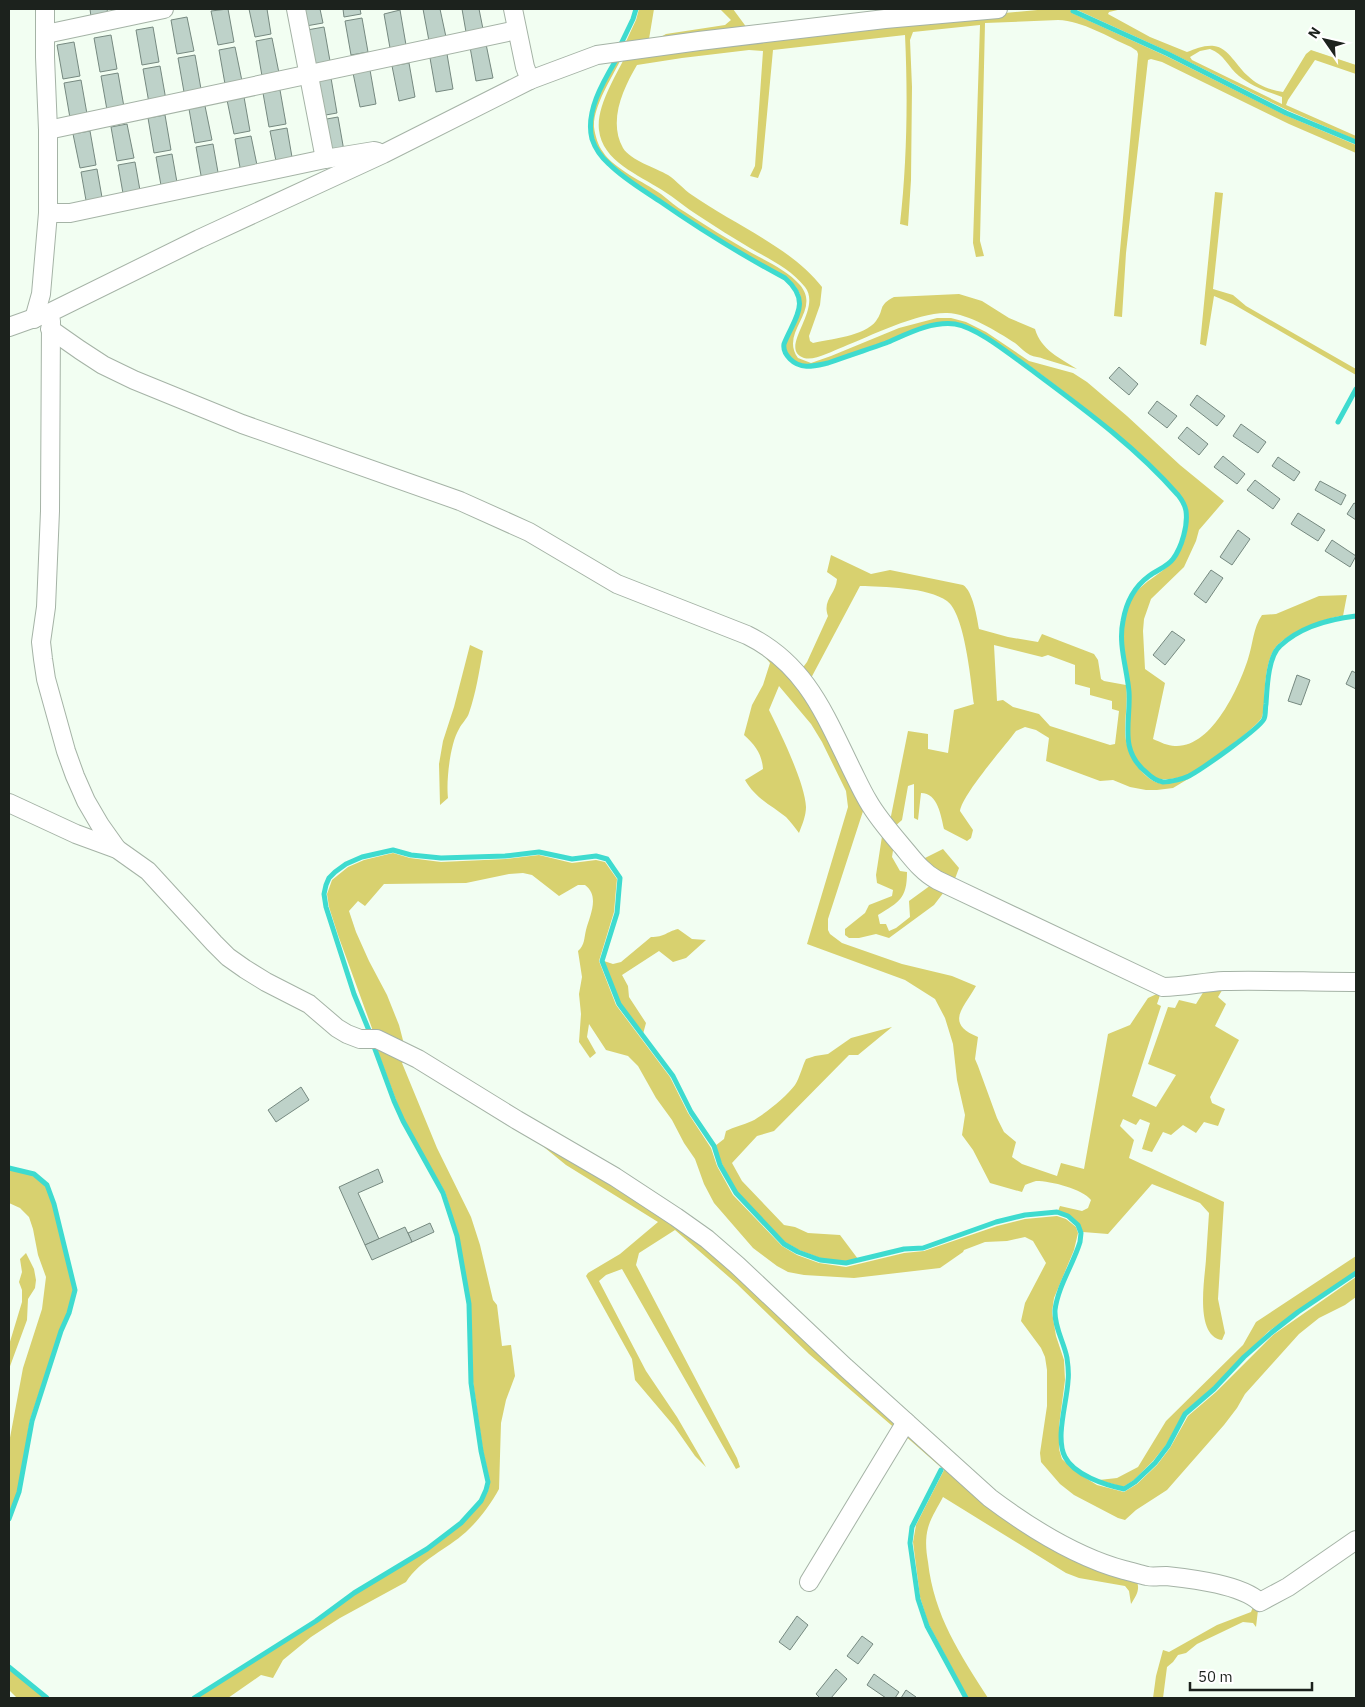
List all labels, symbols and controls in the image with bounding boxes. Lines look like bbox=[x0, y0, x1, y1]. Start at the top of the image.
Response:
north arrow bbox=[1300, 15, 1350, 65]
text: N bbox=[1304, 23, 1325, 42]
scale bar bbox=[1190, 1660, 1312, 1692]
text: 50 m bbox=[1198, 1667, 1233, 1686]

